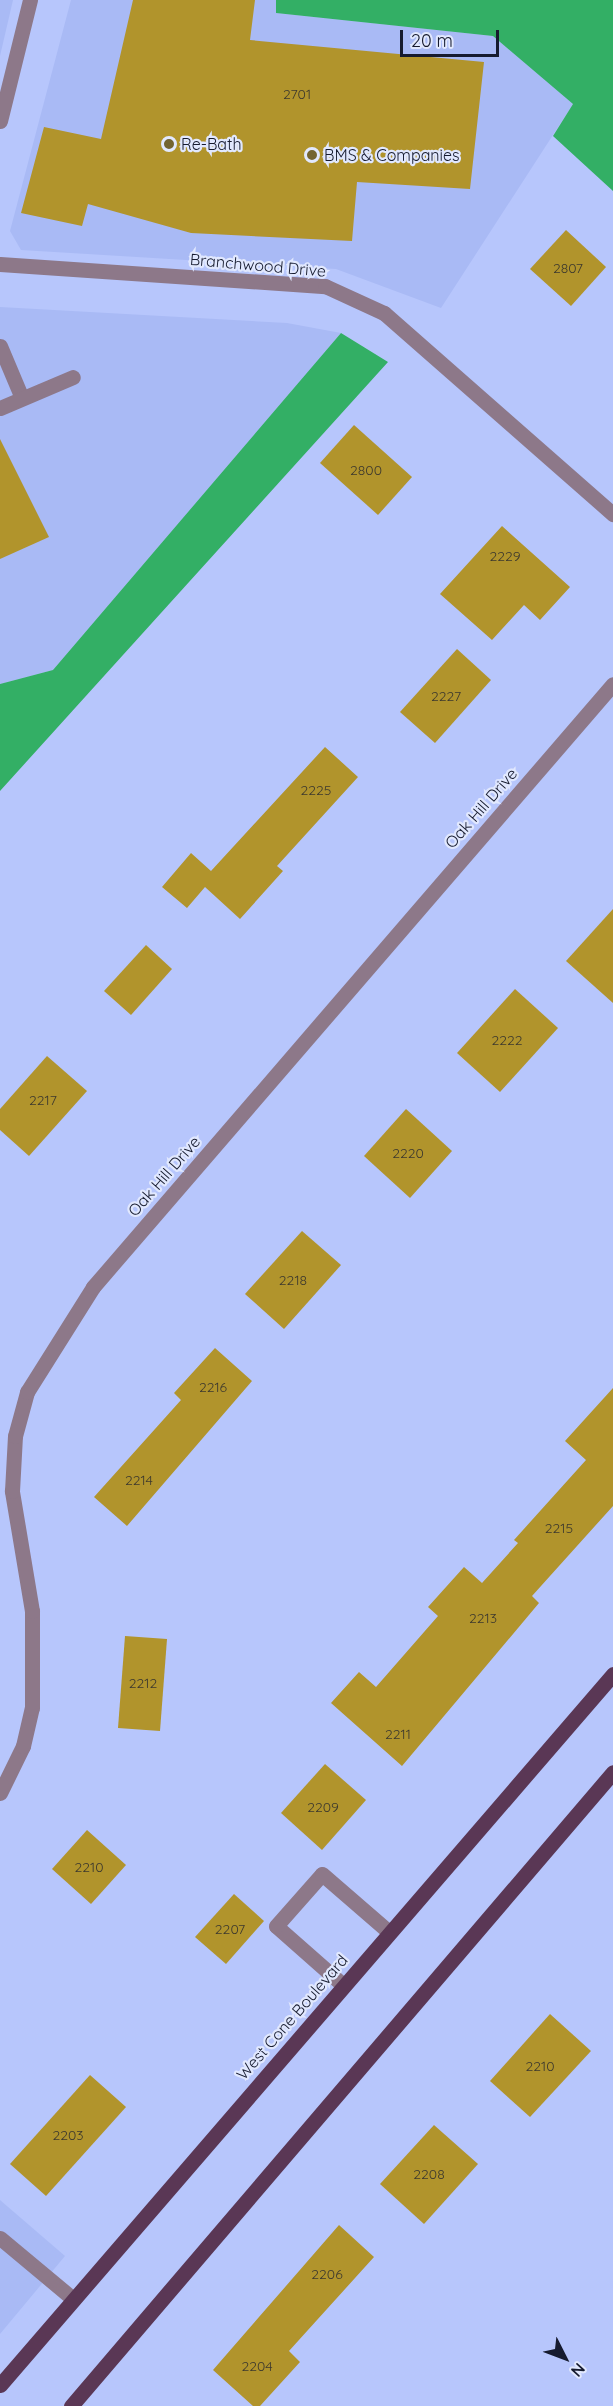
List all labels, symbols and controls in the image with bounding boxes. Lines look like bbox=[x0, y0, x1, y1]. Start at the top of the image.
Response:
scale bar bbox=[403, 18, 502, 56]
text: 20 m bbox=[411, 29, 453, 52]
house number: 2701 bbox=[283, 86, 311, 102]
place label: Re-Bath bbox=[181, 134, 242, 154]
marker: Re-Bath bbox=[162, 137, 176, 151]
place label: BMS & Companies bbox=[324, 145, 460, 165]
marker: BMS & Companies bbox=[305, 148, 319, 162]
street label: Branchwood Drive bbox=[189, 249, 327, 281]
house number: 2807 bbox=[553, 260, 583, 276]
house number: 2800 bbox=[350, 462, 382, 478]
house number: 2229 bbox=[489, 548, 521, 564]
house number: 2227 bbox=[431, 688, 461, 704]
street label: Oak Hill Drive bbox=[441, 764, 521, 852]
house number: 2225 bbox=[301, 782, 331, 798]
house number: 2222 bbox=[491, 1032, 523, 1048]
house number: 2217 bbox=[29, 1092, 57, 1108]
street label: Oak Hill Drive bbox=[124, 1132, 204, 1220]
house number: 2220 bbox=[392, 1145, 424, 1161]
house number: 2218 bbox=[279, 1272, 307, 1288]
house number: 2216 bbox=[199, 1379, 227, 1395]
house number: 2214 bbox=[125, 1472, 153, 1488]
house number: 2215 bbox=[545, 1520, 573, 1536]
house number: 2213 bbox=[469, 1610, 497, 1626]
house number: 2212 bbox=[129, 1675, 157, 1691]
house number: 2211 bbox=[385, 1726, 411, 1742]
house number: 2209 bbox=[307, 1799, 339, 1815]
house number: 2210 bbox=[74, 1859, 104, 1875]
house number: 2207 bbox=[215, 1921, 245, 1937]
street label: West Cone Boulevard bbox=[232, 1950, 352, 2084]
house number: 2210 bbox=[525, 2058, 555, 2074]
house number: 2203 bbox=[52, 2127, 84, 2143]
house number: 2208 bbox=[413, 2166, 445, 2182]
house number: 2206 bbox=[311, 2266, 343, 2282]
north arrow bbox=[535, 2328, 595, 2388]
house number: 2204 bbox=[241, 2358, 273, 2374]
text: N bbox=[567, 2359, 590, 2381]

